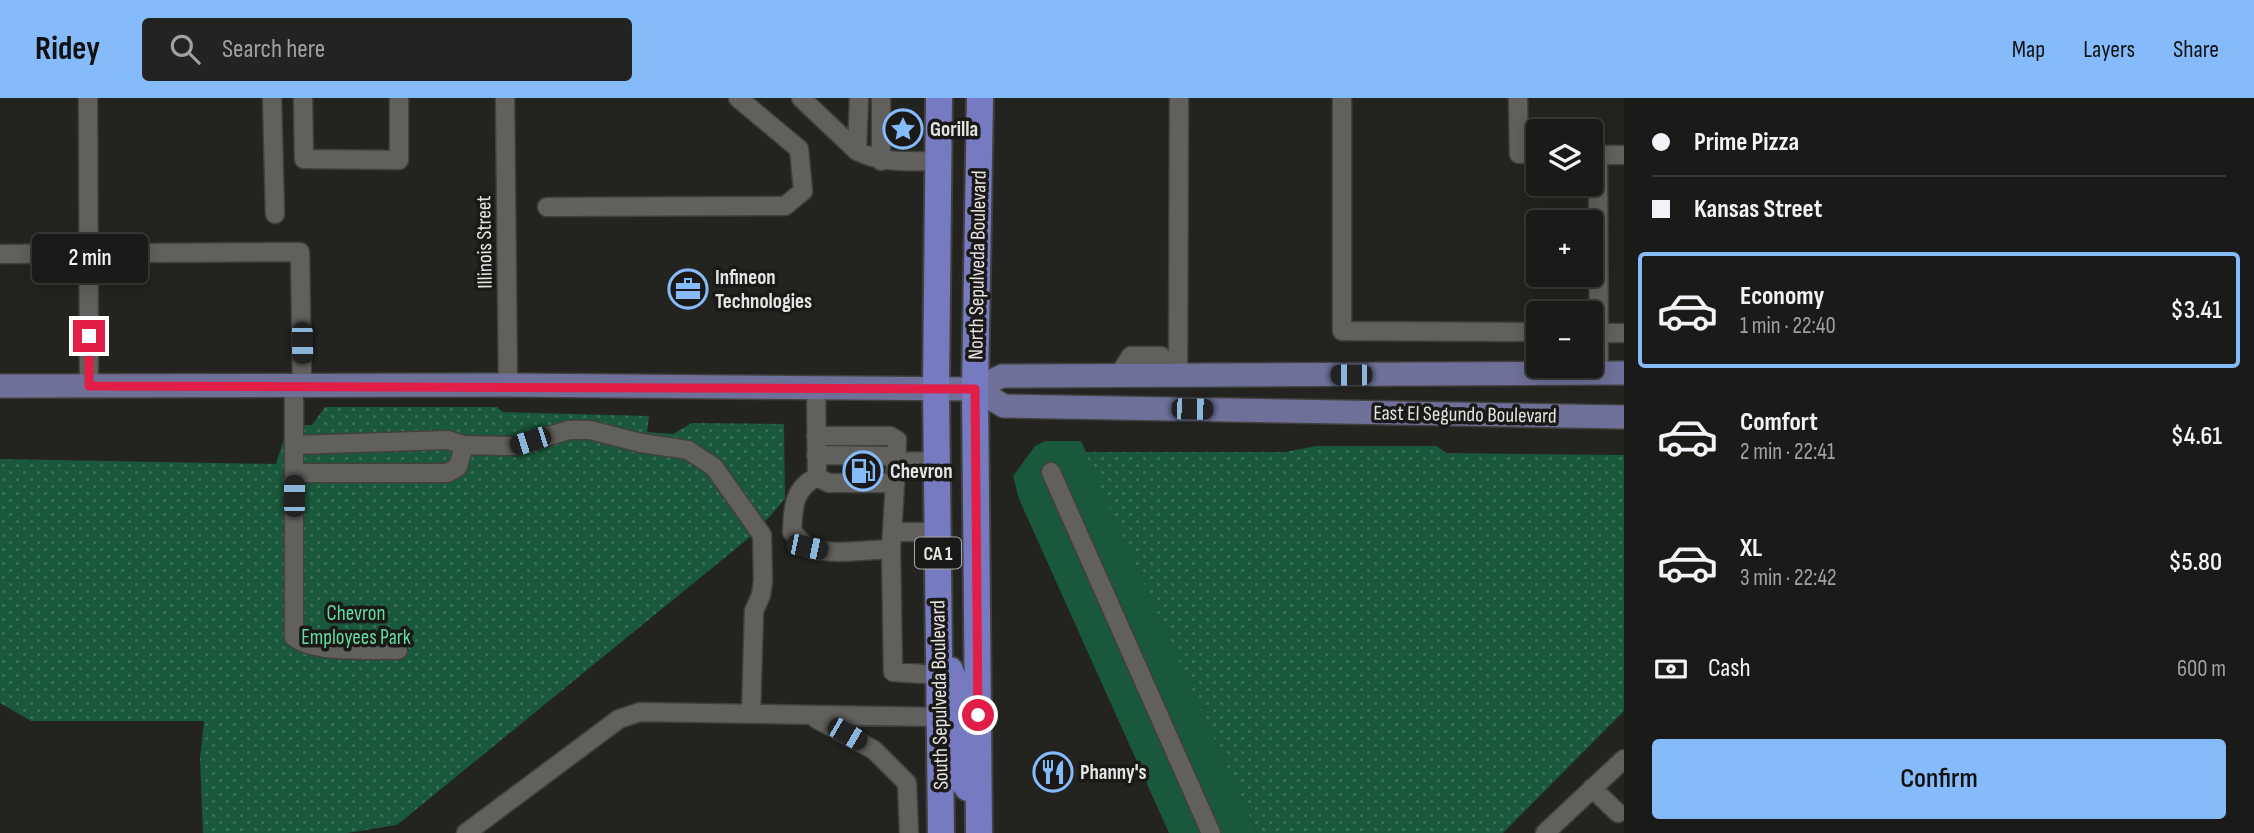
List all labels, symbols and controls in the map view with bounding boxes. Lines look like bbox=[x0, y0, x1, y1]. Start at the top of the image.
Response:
search box bbox=[142, 18, 632, 81]
text: Ridey bbox=[35, 29, 100, 69]
icon: search bbox=[166, 30, 204, 68]
text: Search here bbox=[222, 34, 325, 65]
text: Map bbox=[2012, 35, 2045, 64]
text: Layers bbox=[2083, 35, 2135, 64]
text: Share bbox=[2173, 35, 2219, 64]
place icon: Gorilla bbox=[882, 108, 924, 150]
place label: Gorilla bbox=[930, 117, 978, 142]
map controls bbox=[1526, 119, 1603, 378]
button: layers bbox=[1526, 119, 1603, 196]
text: Prime Pizza bbox=[1694, 127, 1799, 158]
street label: North Sepulveda Boulevard bbox=[963, 170, 992, 360]
text: Kansas Street bbox=[1694, 194, 1822, 225]
street label: Illinois Street bbox=[471, 195, 498, 289]
button: + bbox=[1526, 210, 1603, 287]
callout: 2 min bbox=[31, 234, 147, 284]
text: 2 min bbox=[68, 244, 112, 272]
place label: Infineon Technologies bbox=[715, 265, 812, 314]
office icon: Infineon Technologies bbox=[667, 268, 709, 310]
icon: car bbox=[1656, 279, 1719, 342]
text: Economy bbox=[1740, 281, 1824, 312]
text: $3.41 bbox=[2171, 295, 2222, 326]
button: − bbox=[1526, 301, 1603, 378]
text: 1 min · 22:40 bbox=[1740, 312, 1836, 340]
route end bbox=[73, 320, 105, 352]
car bbox=[292, 322, 313, 364]
car bbox=[1331, 365, 1373, 386]
car bbox=[1171, 398, 1214, 420]
street label: East El Segundo Boulevard bbox=[1373, 400, 1557, 429]
icon: car bbox=[1656, 405, 1719, 468]
text: Comfort bbox=[1740, 407, 1818, 438]
text: $4.61 bbox=[2171, 421, 2222, 452]
car bbox=[507, 425, 554, 457]
text: 2 min · 22:41 bbox=[1740, 438, 1835, 466]
fuel station icon: Chevron bbox=[842, 450, 884, 492]
place label: Chevron bbox=[890, 459, 952, 484]
car bbox=[284, 475, 305, 517]
icon: car bbox=[1656, 531, 1719, 594]
car bbox=[785, 532, 830, 562]
text: XL bbox=[1740, 533, 1762, 564]
road number: CA 1 bbox=[915, 538, 961, 568]
text: $5.80 bbox=[2169, 547, 2222, 578]
text: 3 min · 22:42 bbox=[1740, 564, 1837, 592]
street label: South Sepulveda Boulevard bbox=[925, 600, 954, 790]
park label: Chevron Employees Park bbox=[301, 601, 411, 650]
icon: cash bbox=[1652, 650, 1690, 688]
text: Cash bbox=[1708, 653, 1751, 684]
text: 600 m bbox=[2177, 655, 2226, 683]
route start bbox=[962, 699, 994, 731]
car bbox=[824, 714, 871, 754]
button: Confirm bbox=[1652, 739, 2226, 819]
restaurant icon: Phanny's bbox=[1032, 751, 1074, 793]
place label: Phanny's bbox=[1080, 760, 1147, 785]

